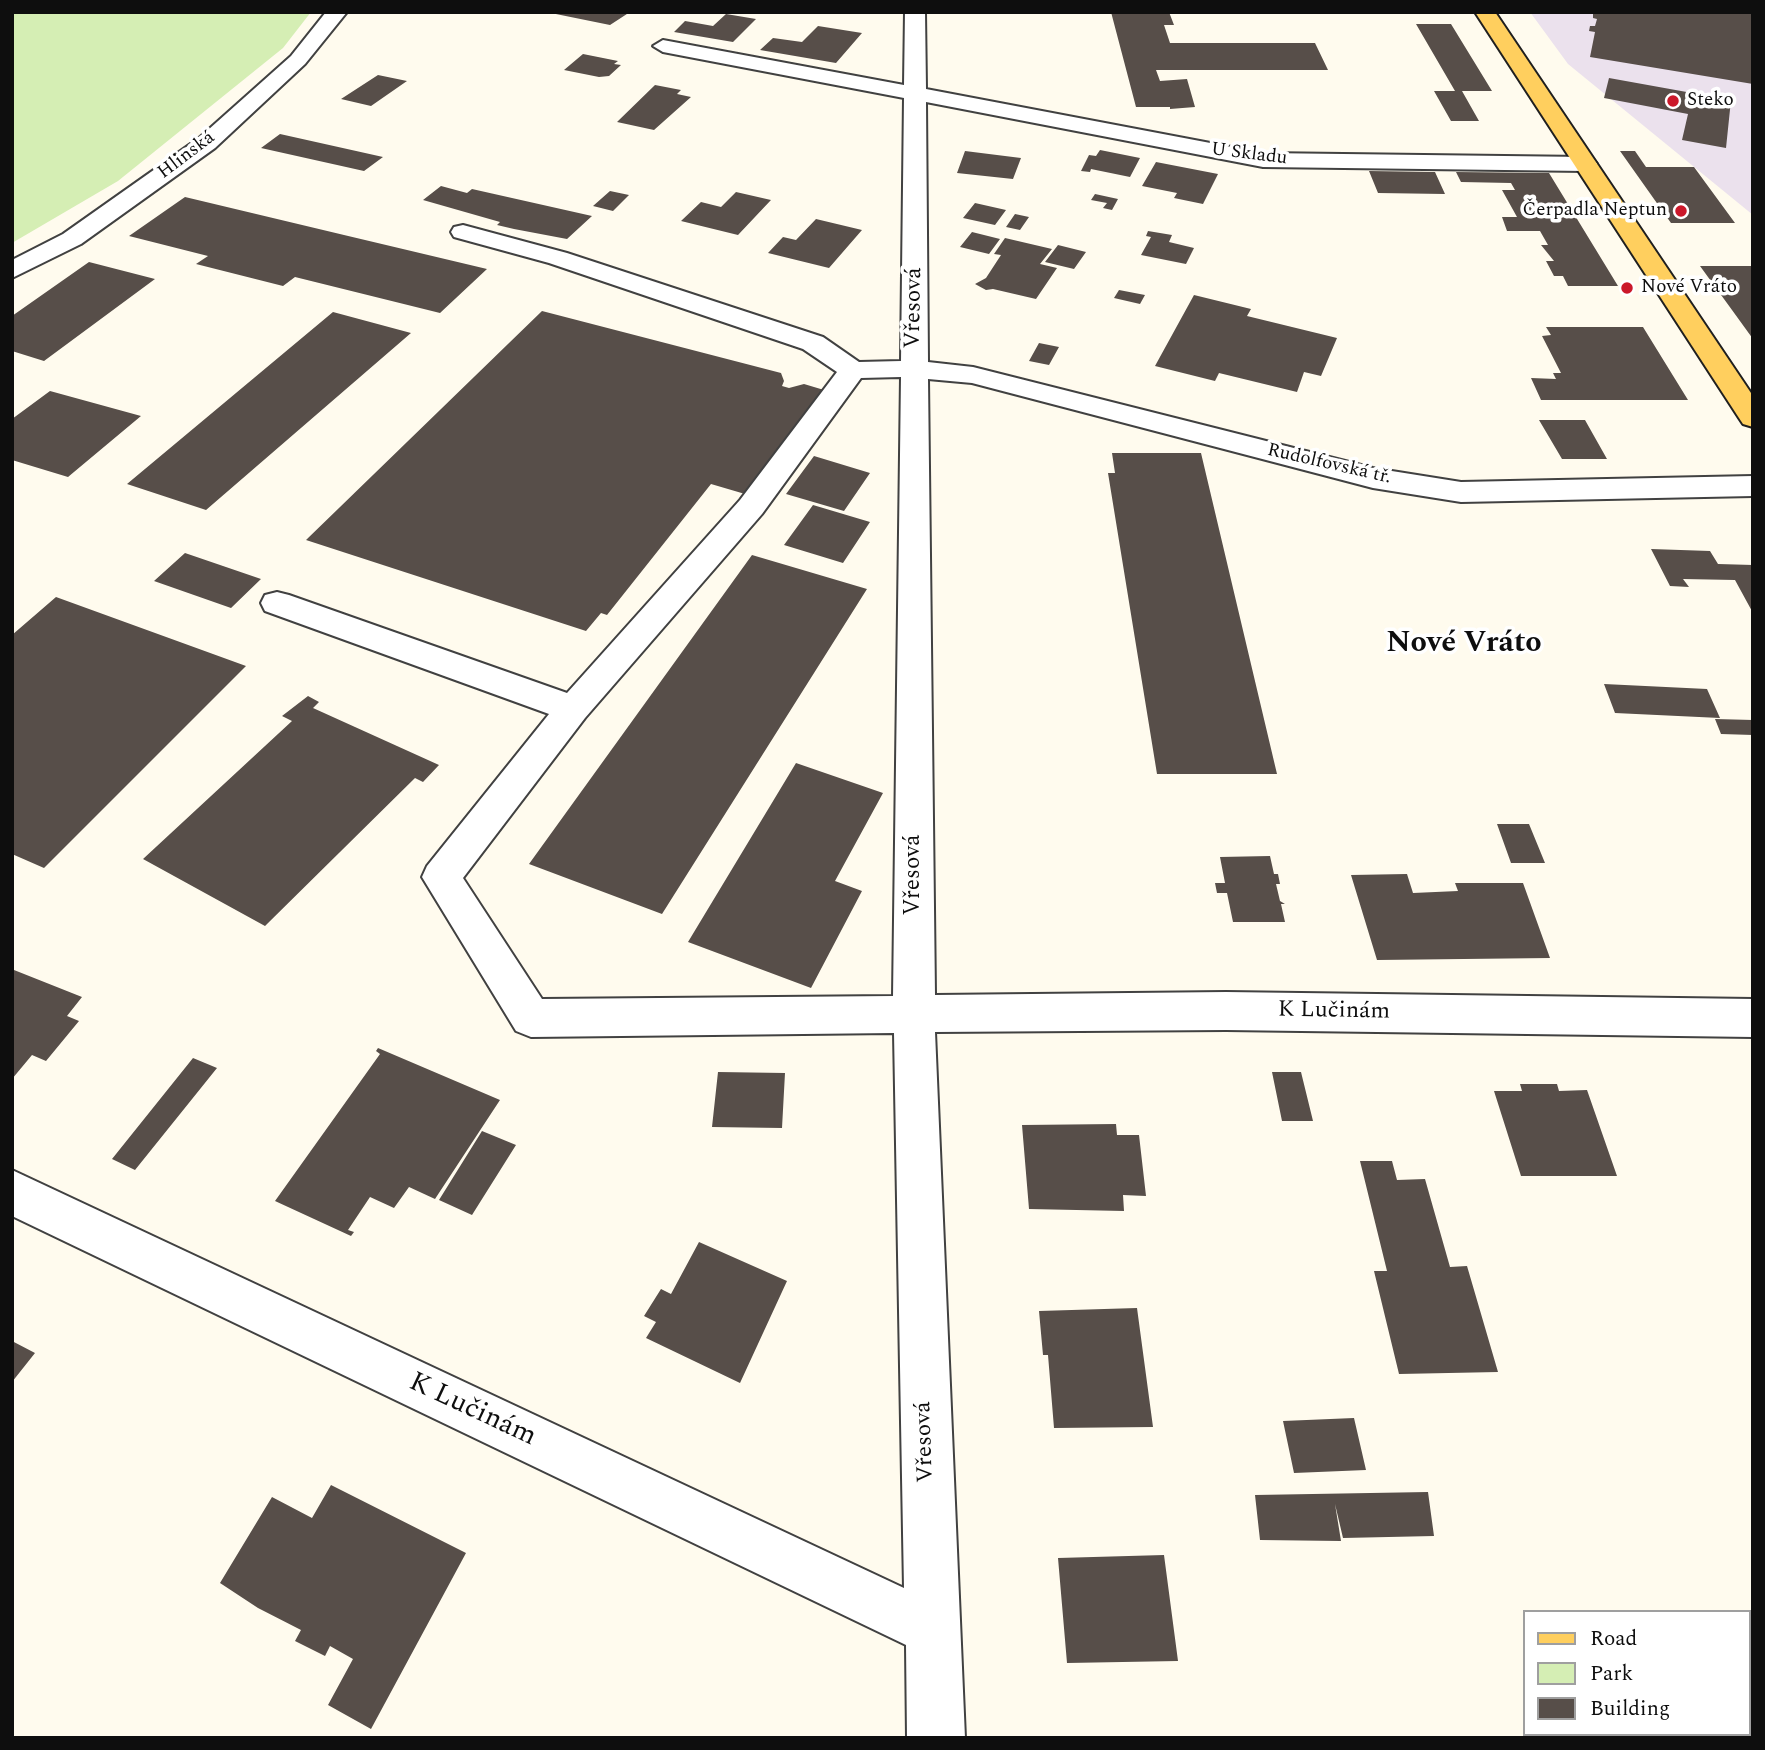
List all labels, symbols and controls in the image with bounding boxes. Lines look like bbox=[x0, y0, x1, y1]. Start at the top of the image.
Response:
place label: Steko bbox=[1687, 90, 1734, 112]
marker: Steko bbox=[1665, 93, 1681, 109]
street label: Hlinská bbox=[154, 127, 220, 185]
street label: U Skladu bbox=[1210, 139, 1288, 171]
place label: Čerpadla Neptun bbox=[1522, 200, 1667, 222]
marker: Čerpadla Neptun bbox=[1673, 203, 1689, 219]
street label: Vřesová bbox=[900, 267, 930, 349]
place label: Nové Vráto bbox=[1641, 277, 1737, 299]
marker: Nové Vráto bbox=[1619, 280, 1635, 296]
street label: Rudolfovská tř. bbox=[1265, 440, 1393, 490]
district label: Nové Vráto bbox=[1386, 627, 1542, 663]
street label: Vřesová bbox=[900, 834, 928, 916]
street label: K Lučinám bbox=[1278, 997, 1390, 1027]
street label: K Lučinám bbox=[403, 1367, 541, 1455]
street label: Vřesová bbox=[911, 1401, 941, 1483]
legend bbox=[1524, 1610, 1751, 1736]
text: Road bbox=[1590, 1623, 1637, 1655]
text: Park bbox=[1590, 1658, 1633, 1690]
text: Building bbox=[1590, 1693, 1670, 1725]

